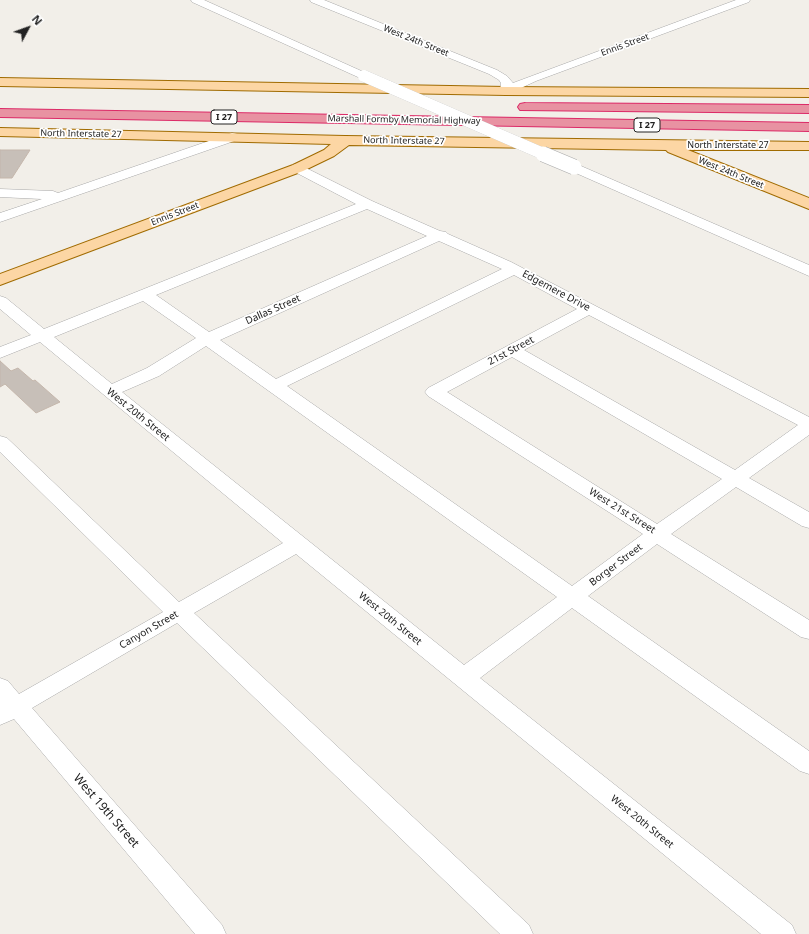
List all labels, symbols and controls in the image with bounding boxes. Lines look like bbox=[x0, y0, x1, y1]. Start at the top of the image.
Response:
north arrow bbox=[8, 8, 48, 48]
text: N bbox=[29, 11, 46, 28]
street label: West 24th Street bbox=[382, 23, 450, 59]
street label: Ennis Street bbox=[600, 31, 650, 59]
road number: I 27 bbox=[211, 110, 237, 124]
street label: Marshall Formby Memorial Highway bbox=[327, 113, 481, 127]
road number: I 27 bbox=[634, 118, 660, 132]
street label: North Interstate 27 bbox=[40, 128, 122, 140]
street label: North Interstate 27 bbox=[363, 135, 445, 147]
street label: North Interstate 27 bbox=[687, 140, 769, 150]
street label: West 24th Street bbox=[697, 155, 765, 191]
street label: Ennis Street bbox=[150, 200, 200, 228]
street label: Edgemere Drive bbox=[520, 268, 592, 314]
street label: Dallas Street bbox=[244, 293, 302, 327]
street label: 21st Street bbox=[486, 334, 536, 368]
street label: West 20th Street bbox=[104, 386, 172, 444]
street label: West 21st Street bbox=[587, 486, 657, 536]
street label: Borger Street bbox=[587, 541, 645, 589]
street label: West 20th Street bbox=[356, 590, 424, 648]
street label: Canyon Street bbox=[117, 608, 181, 652]
street label: West 19th Street bbox=[70, 771, 142, 851]
street label: West 20th Street bbox=[608, 793, 676, 851]

